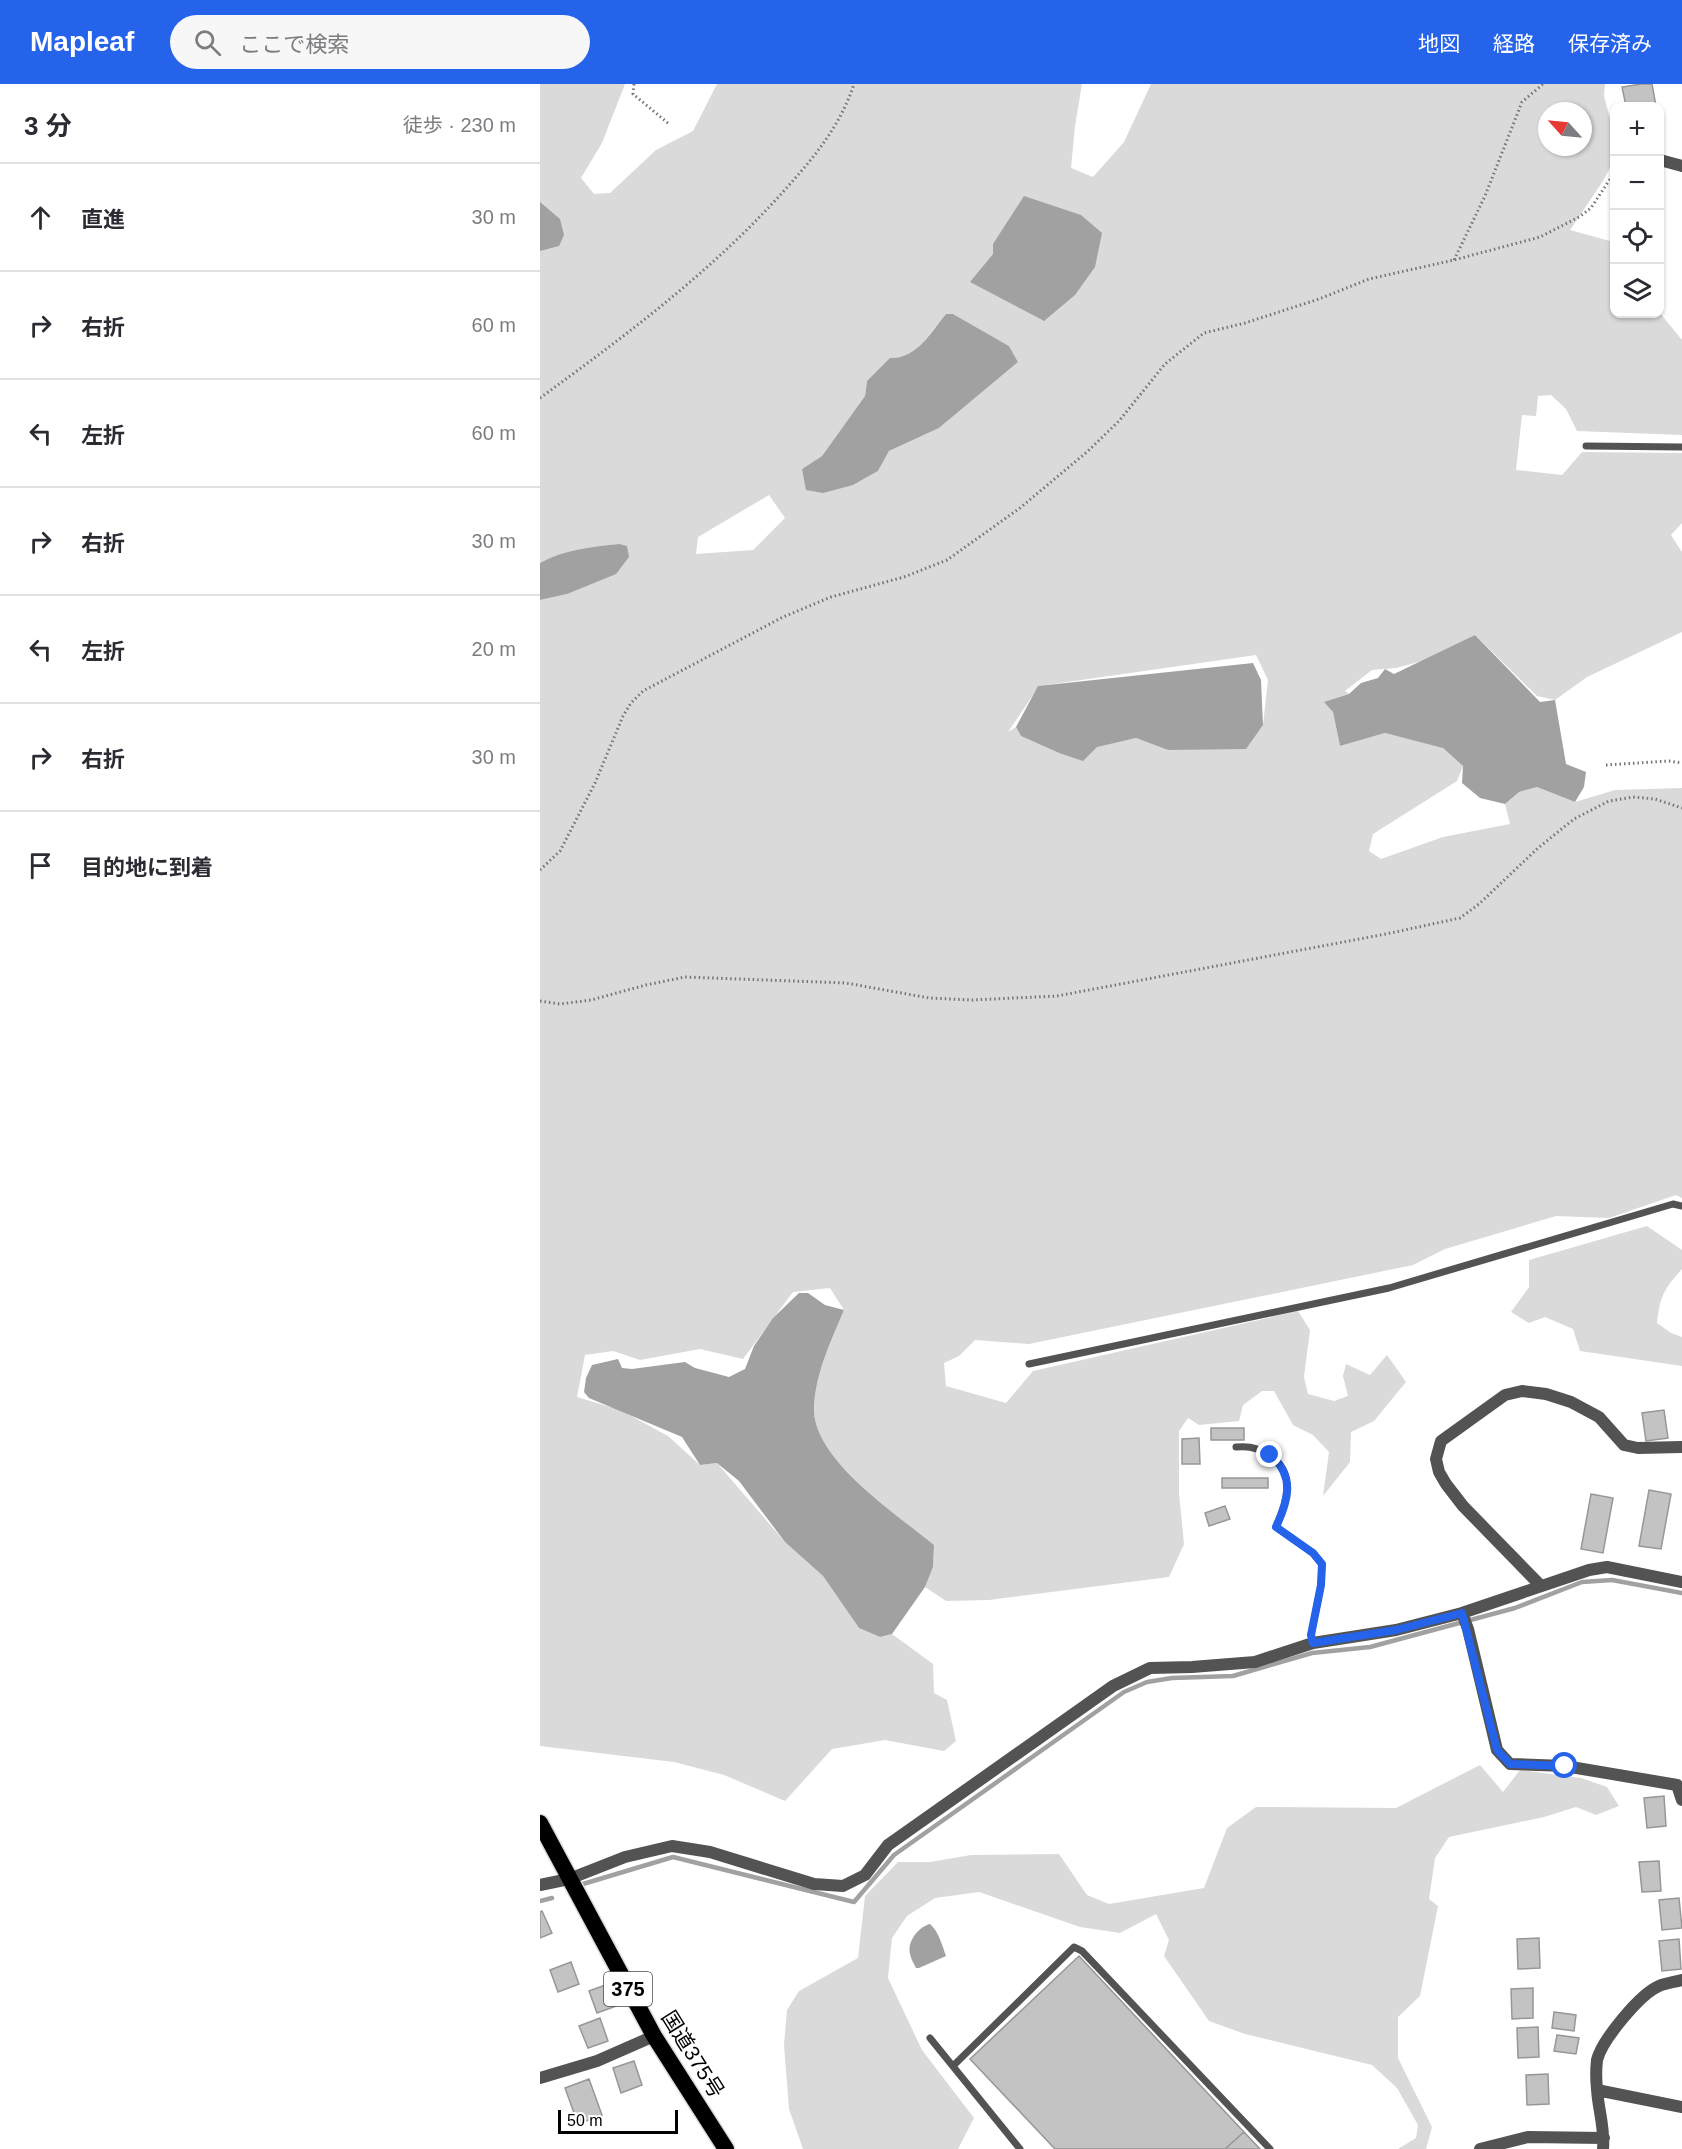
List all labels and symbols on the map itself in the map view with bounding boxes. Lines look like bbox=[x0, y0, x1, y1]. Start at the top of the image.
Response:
north arrow bbox=[1538, 102, 1592, 156]
route end bbox=[1256, 1441, 1282, 1467]
route start bbox=[1551, 1752, 1577, 1778]
road number: 375 bbox=[604, 1972, 652, 2006]
street label: 国道375号 bbox=[657, 2006, 729, 2102]
scale bar bbox=[558, 2107, 678, 2134]

